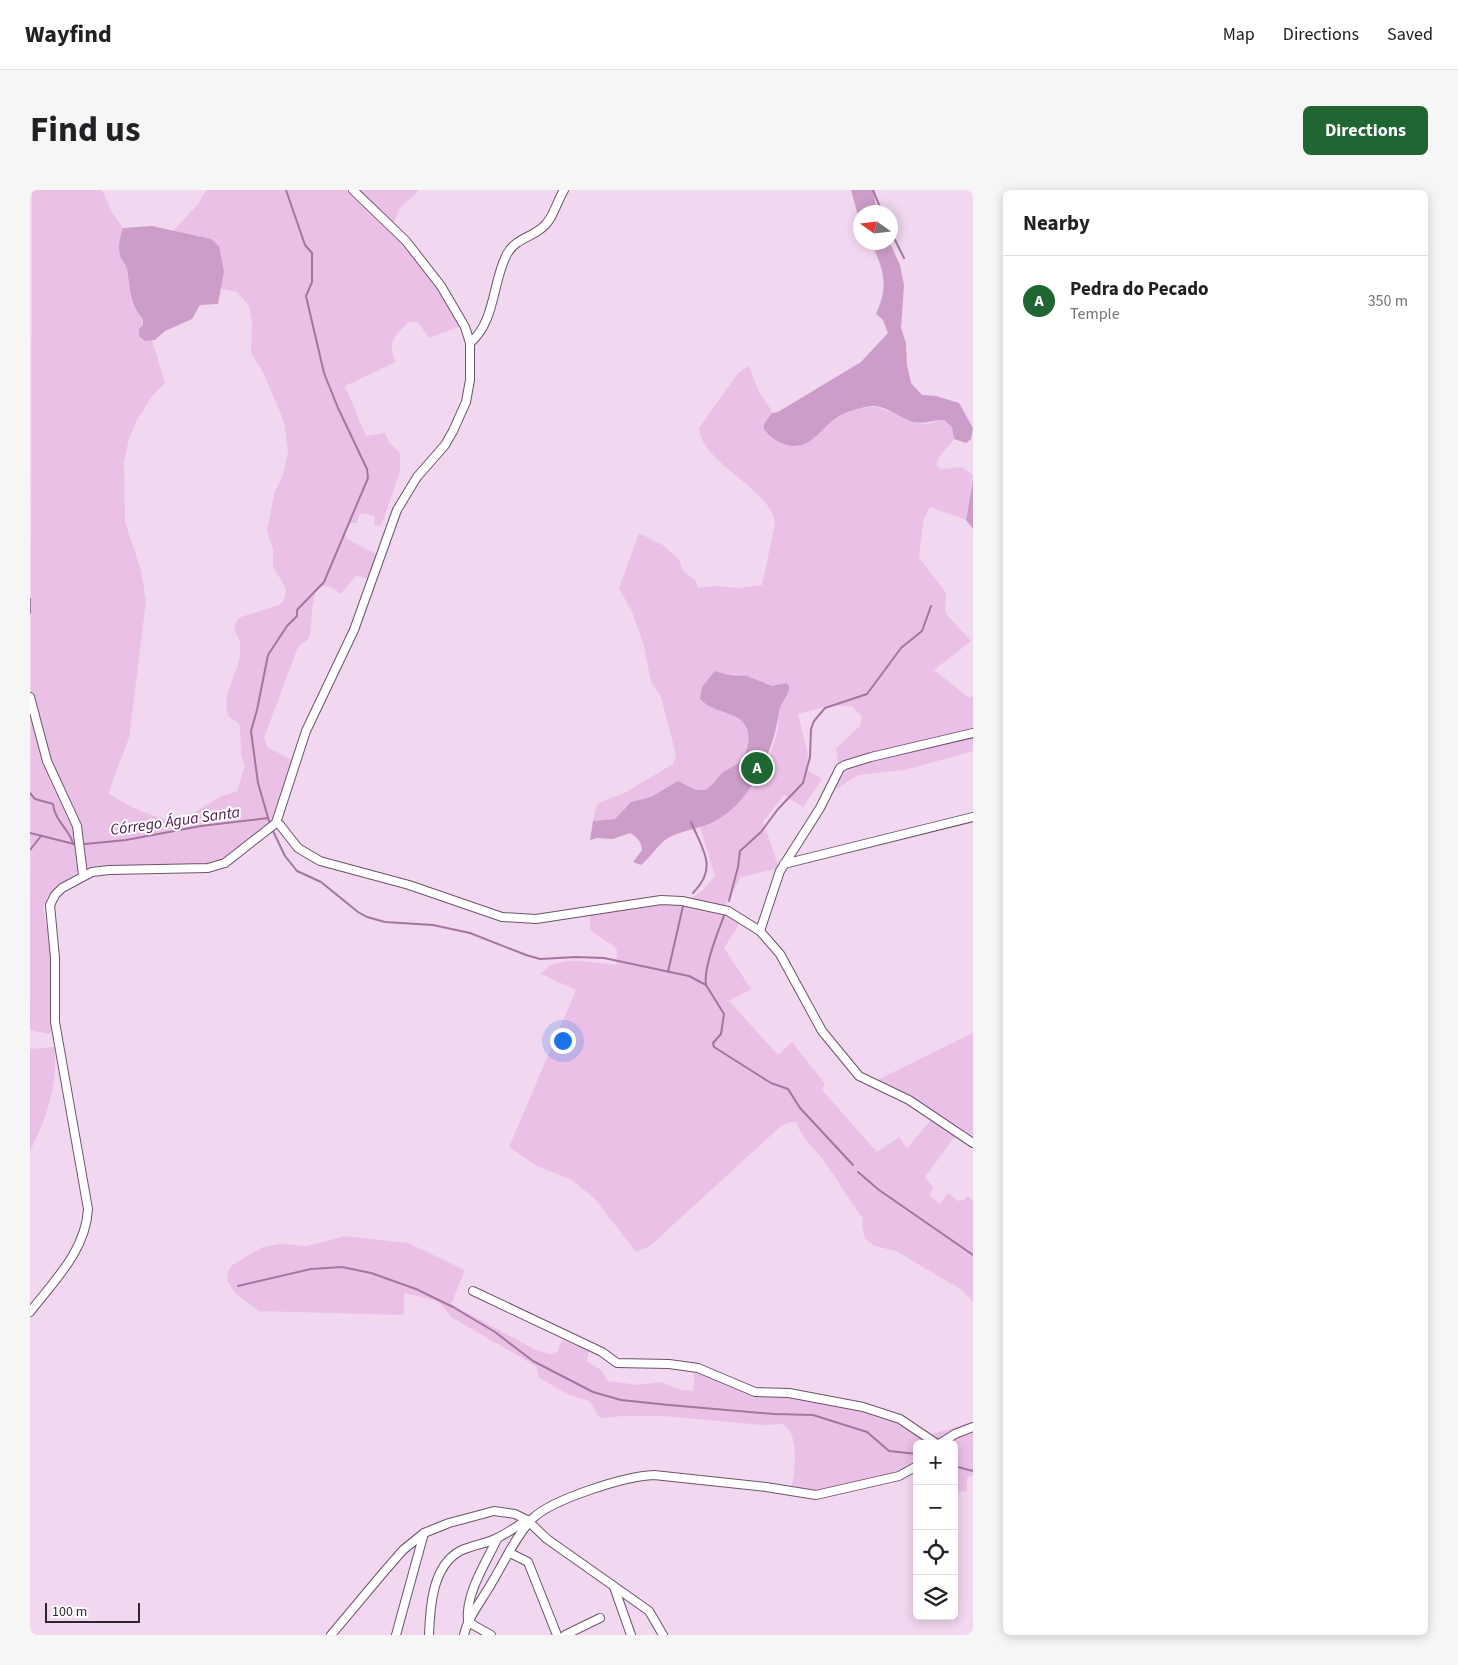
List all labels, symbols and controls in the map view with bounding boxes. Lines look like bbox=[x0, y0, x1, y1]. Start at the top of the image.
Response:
text: Wayfind bbox=[25, 17, 112, 52]
text: Map bbox=[1223, 22, 1255, 47]
text: Directions bbox=[1283, 22, 1359, 47]
text: Saved bbox=[1387, 22, 1433, 47]
text: Find us bbox=[30, 105, 140, 155]
button: Directions bbox=[1303, 106, 1428, 155]
north arrow bbox=[853, 205, 898, 250]
text: Nearby bbox=[1023, 208, 1090, 238]
text: Pedra do Pecado bbox=[1070, 276, 1209, 303]
text: A bbox=[1034, 290, 1044, 312]
text: 350 m bbox=[1368, 290, 1408, 312]
text: Temple bbox=[1070, 303, 1120, 325]
pin: A bbox=[741, 749, 773, 787]
water label: Córrego Água Santa bbox=[109, 801, 242, 841]
your location bbox=[550, 1028, 576, 1054]
map controls bbox=[913, 1440, 958, 1620]
button: + bbox=[913, 1440, 958, 1485]
button: − bbox=[913, 1485, 958, 1530]
button: locate bbox=[913, 1530, 958, 1575]
button: layers bbox=[913, 1575, 958, 1620]
scale bar bbox=[45, 1600, 140, 1623]
text: 100 m bbox=[52, 1602, 87, 1622]

